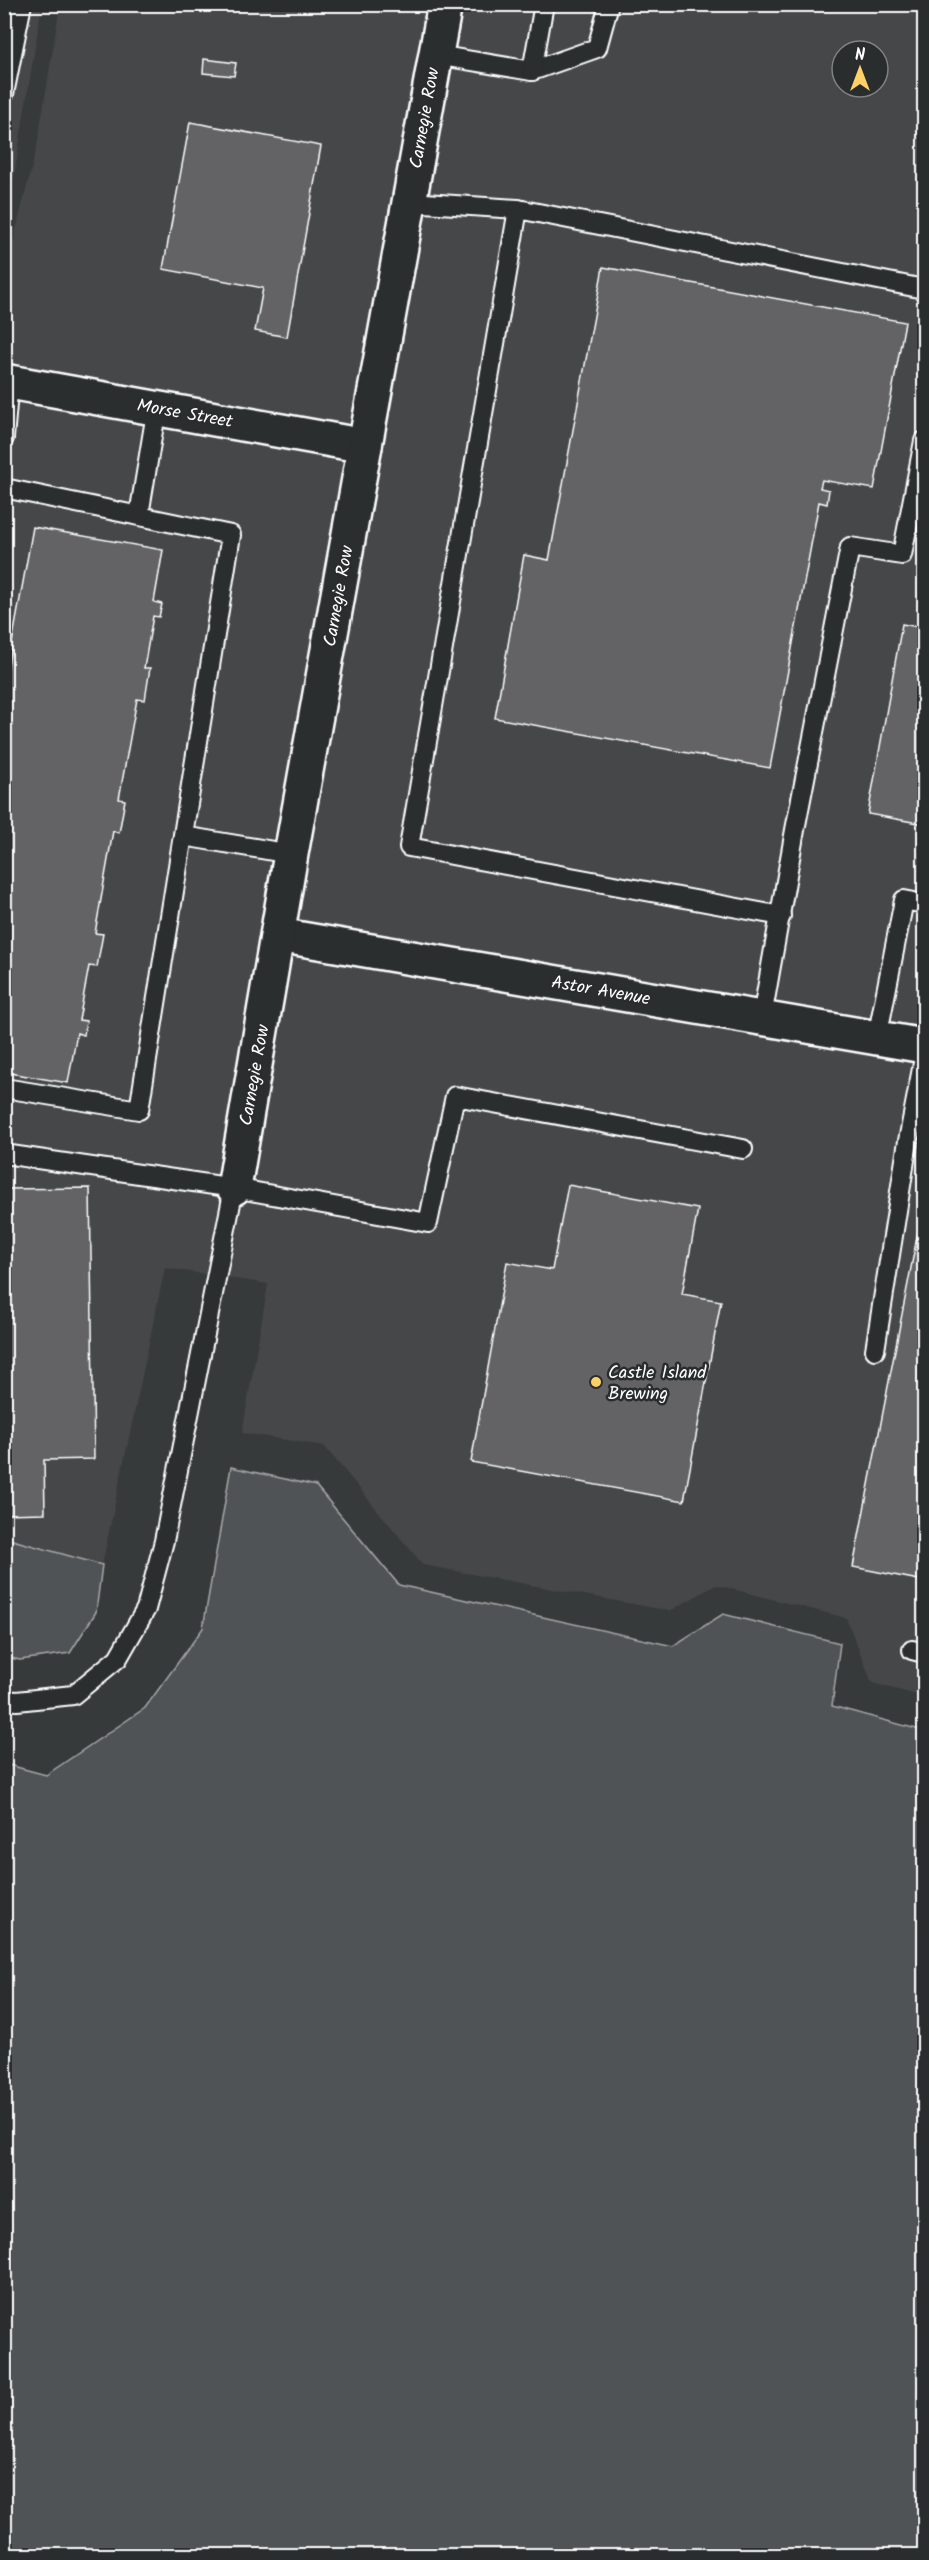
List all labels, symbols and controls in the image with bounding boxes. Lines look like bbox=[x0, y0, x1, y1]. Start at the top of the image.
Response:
north arrow bbox=[830, 39, 890, 99]
text: N bbox=[855, 43, 865, 68]
street label: Carnegie Row bbox=[402, 65, 449, 171]
street label: Morse Street bbox=[134, 392, 236, 437]
street label: Carnegie Row bbox=[316, 543, 363, 649]
street label: Astor Avenue bbox=[549, 969, 652, 1014]
street label: Carnegie Row bbox=[232, 1022, 279, 1128]
place label: Castle Island Brewing bbox=[608, 1359, 707, 1409]
marker: Castle Island Brewing bbox=[589, 1375, 603, 1389]

